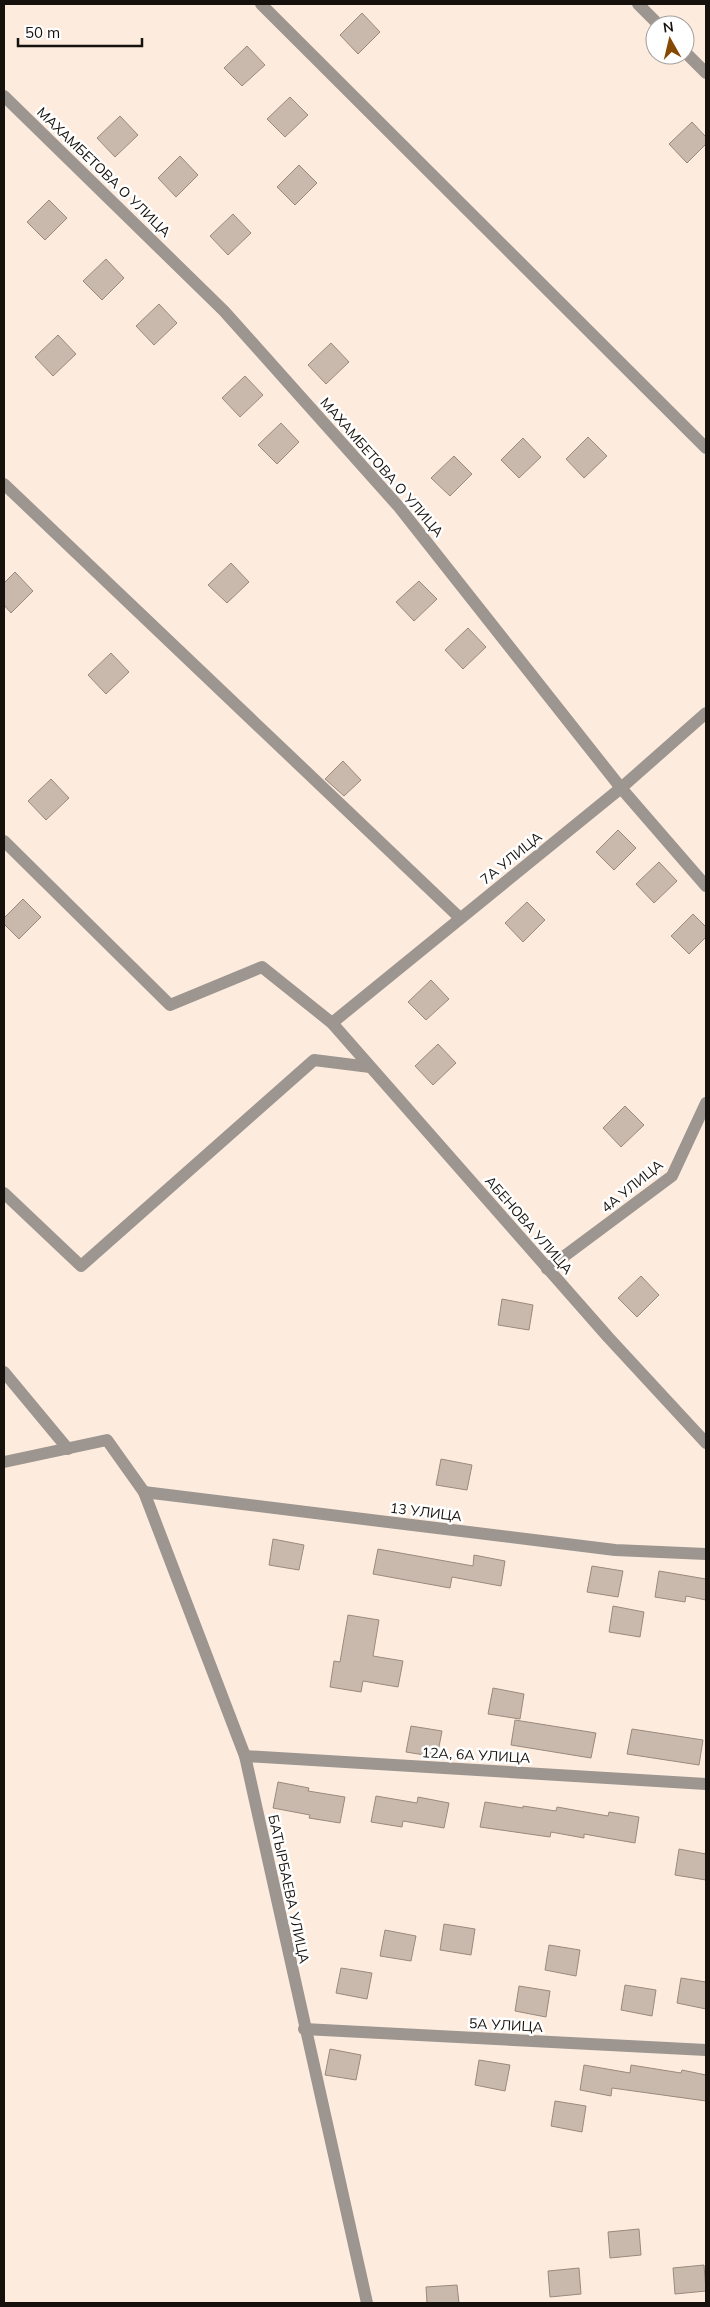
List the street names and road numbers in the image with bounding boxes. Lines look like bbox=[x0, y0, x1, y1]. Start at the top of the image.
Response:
street label: МАХАМБЕТОВА О УЛИЦА bbox=[33, 103, 175, 241]
street label: МАХАМБЕТОВА О УЛИЦА bbox=[316, 393, 448, 541]
street label: 7А УЛИЦА bbox=[476, 827, 546, 888]
street label: 4А УЛИЦА bbox=[597, 1155, 667, 1216]
street label: АБЕНОВА УЛИЦА bbox=[481, 1172, 577, 1279]
street label: 13 УЛИЦА bbox=[389, 1499, 464, 1525]
street label: 12А, 6А УЛИЦА bbox=[421, 1743, 531, 1767]
street label: БАТЫРБАЕВА УЛИЦА bbox=[264, 1813, 314, 1966]
street label: 5А УЛИЦА bbox=[468, 2014, 544, 2036]

